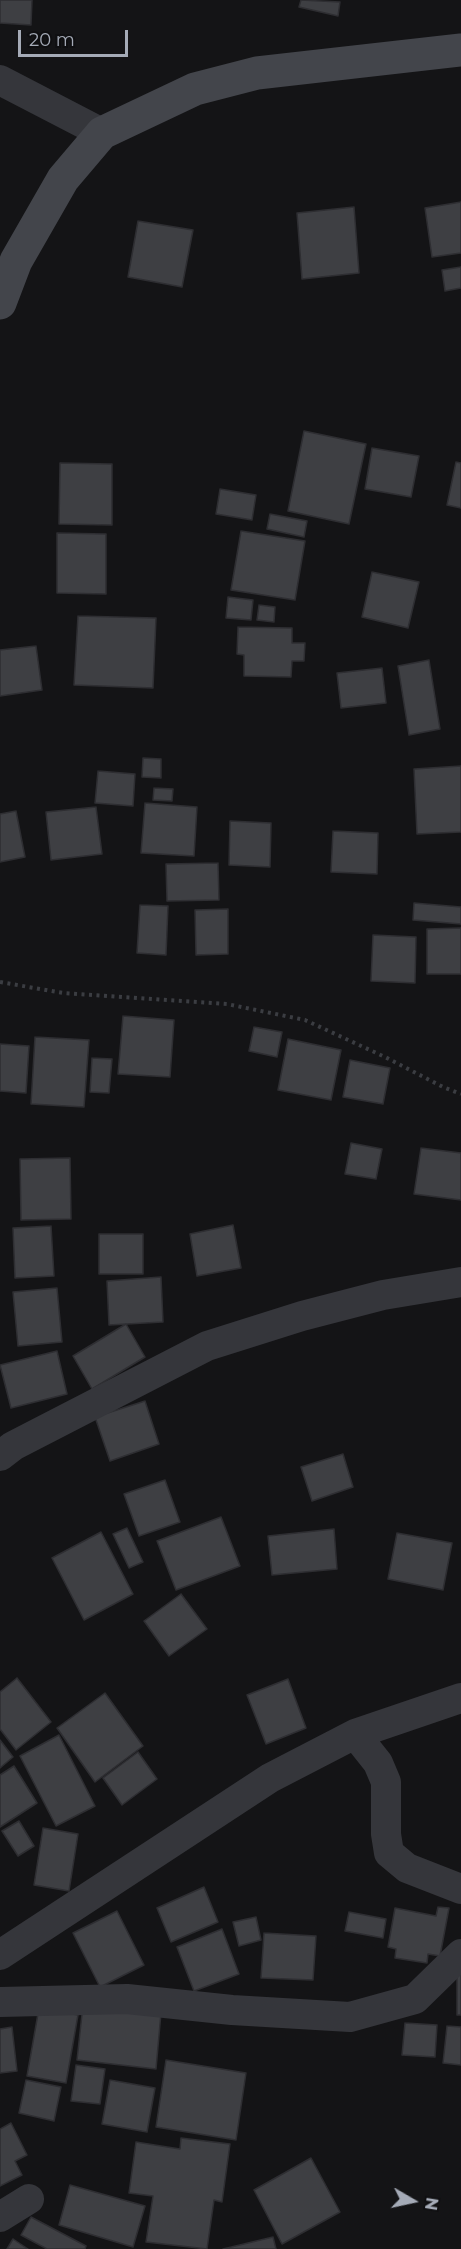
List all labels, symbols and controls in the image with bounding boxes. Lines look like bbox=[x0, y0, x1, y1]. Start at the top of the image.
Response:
scale bar bbox=[21, 18, 130, 56]
text: 20 m bbox=[29, 29, 75, 51]
north arrow bbox=[383, 2171, 443, 2231]
text: N bbox=[421, 2196, 442, 2212]

